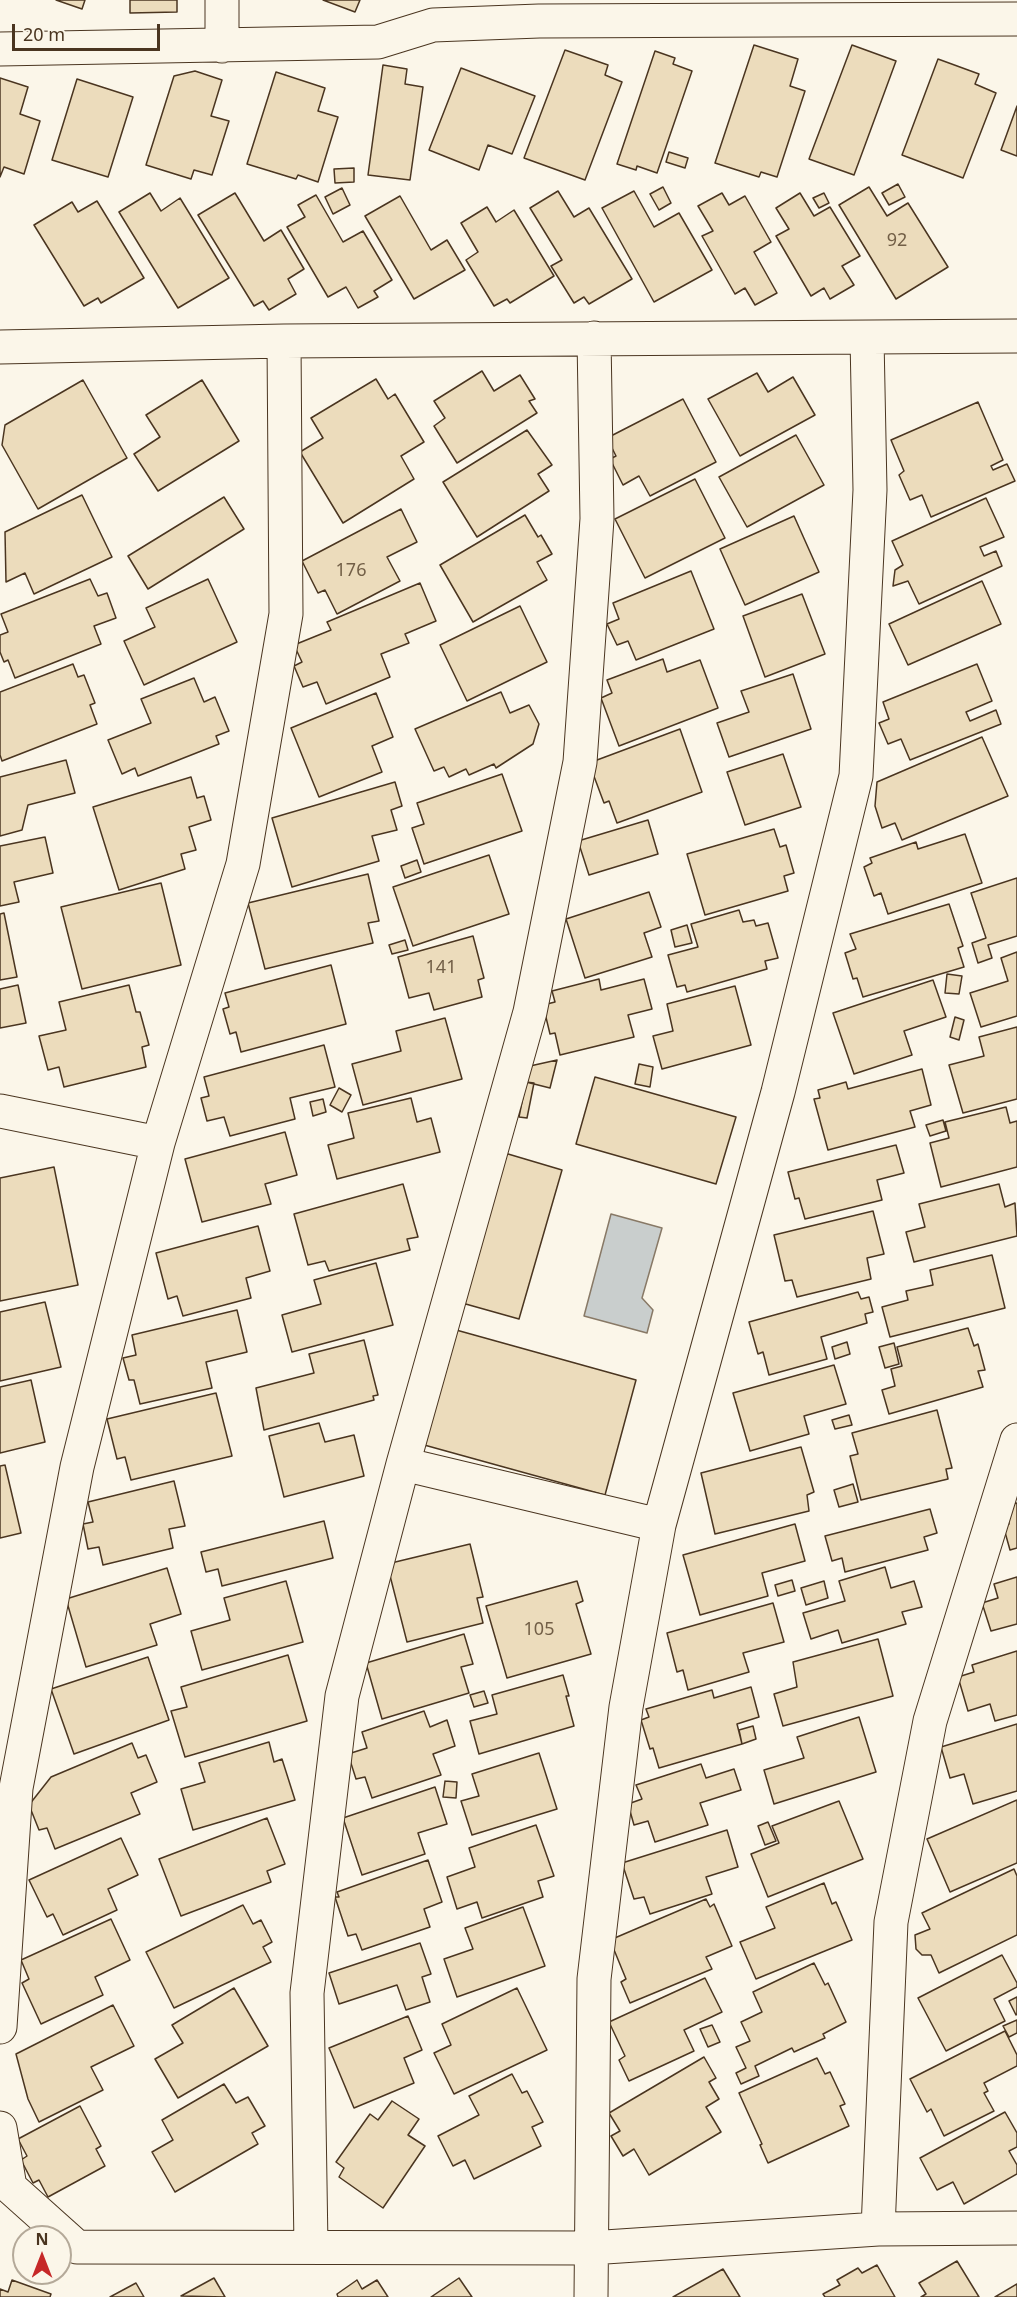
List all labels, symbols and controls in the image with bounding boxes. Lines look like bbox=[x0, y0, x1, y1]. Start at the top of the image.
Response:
scale bar bbox=[15, 12, 164, 50]
text: 20 m bbox=[23, 22, 65, 46]
house number: 92 bbox=[887, 230, 907, 252]
house number: 176 bbox=[336, 560, 366, 582]
house number: 141 bbox=[426, 957, 456, 979]
house number: 105 bbox=[524, 1619, 554, 1641]
north arrow bbox=[12, 2225, 72, 2285]
text: N bbox=[35, 2228, 49, 2250]

